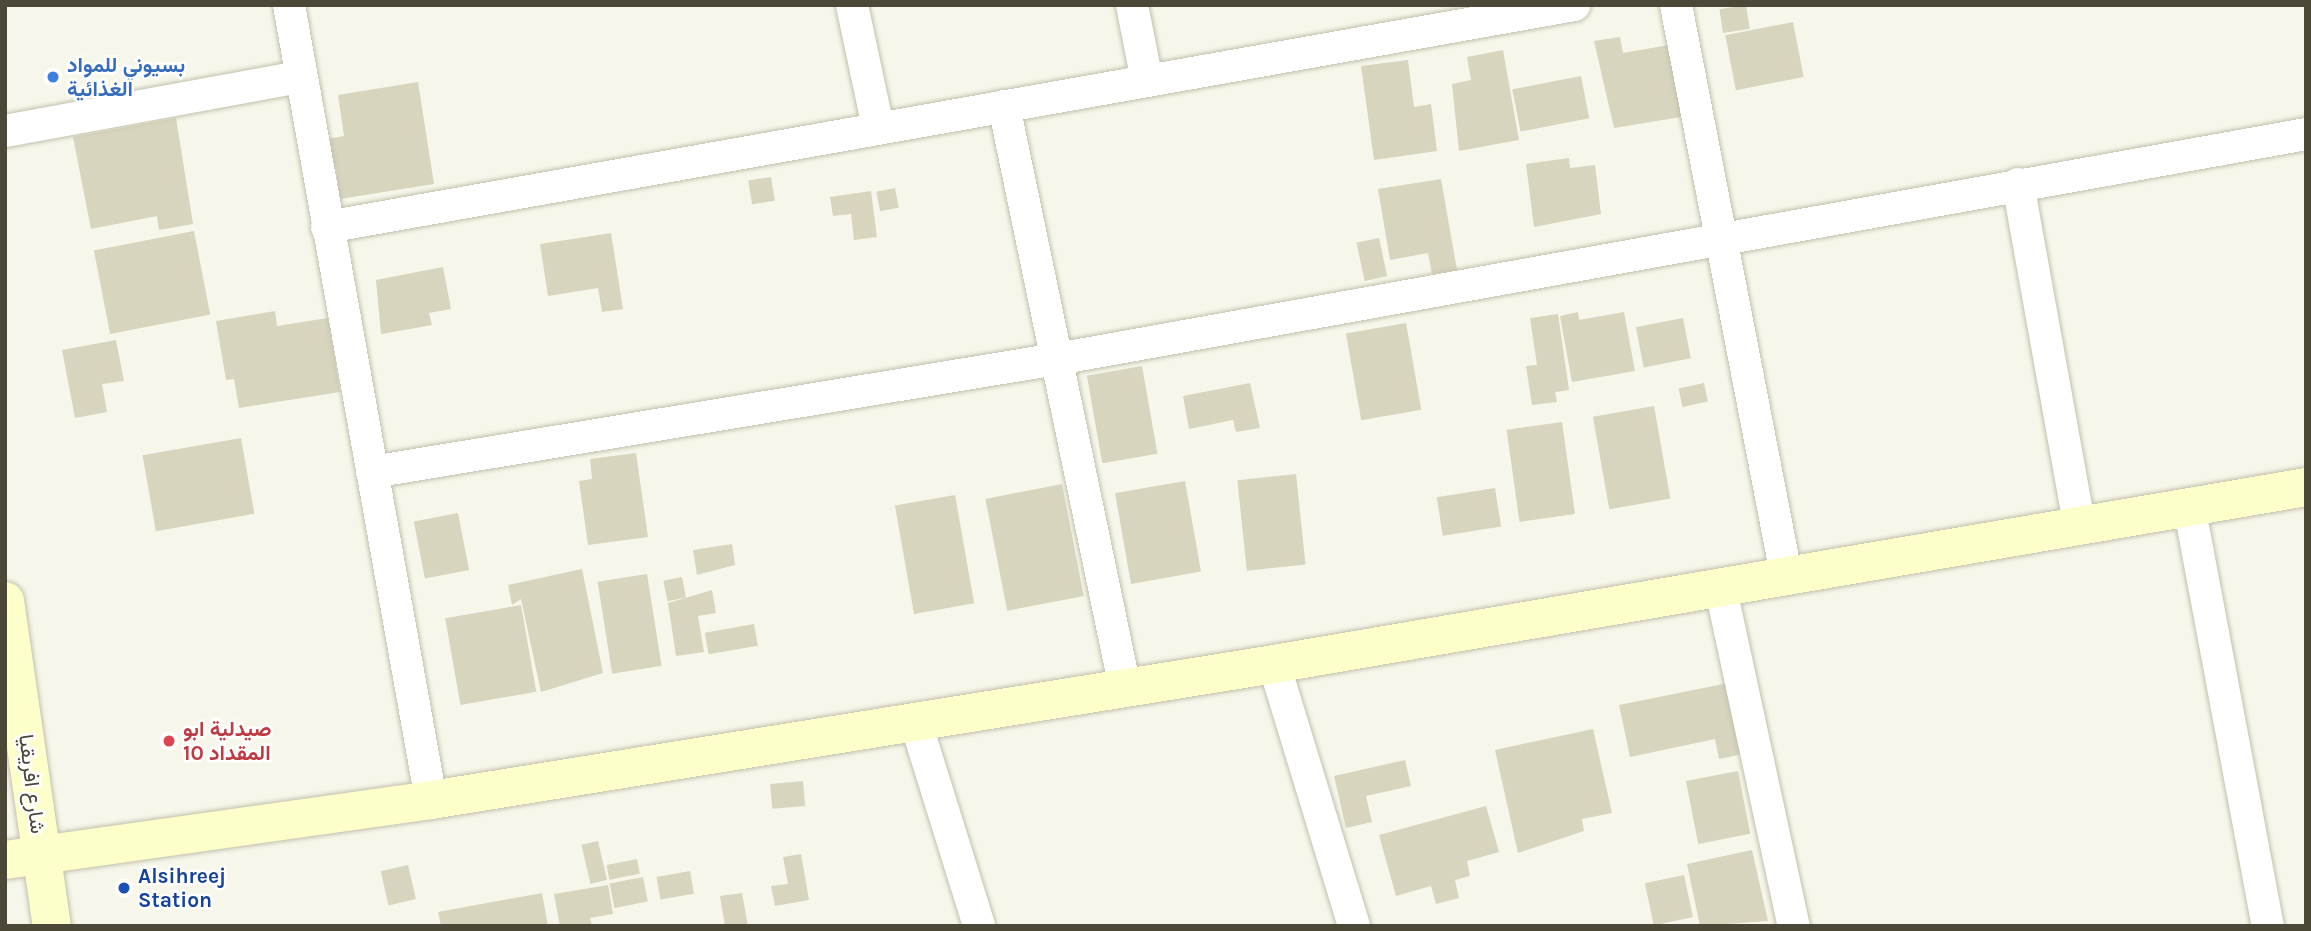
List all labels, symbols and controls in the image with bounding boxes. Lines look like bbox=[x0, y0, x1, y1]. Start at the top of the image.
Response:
place label: بسيوني للمواد الغذائية bbox=[67, 52, 185, 102]
marker: بسيوني للمواد الغذائية bbox=[45, 69, 61, 85]
place label: صيدلية ابو المقداد 10 bbox=[183, 716, 272, 766]
street label: شارع افريقيا bbox=[13, 733, 51, 835]
marker: صيدلية ابو المقداد 10 bbox=[161, 733, 177, 749]
place label: Alsihreej Station bbox=[138, 863, 226, 913]
marker: Alsihreej Station bbox=[116, 880, 132, 896]

